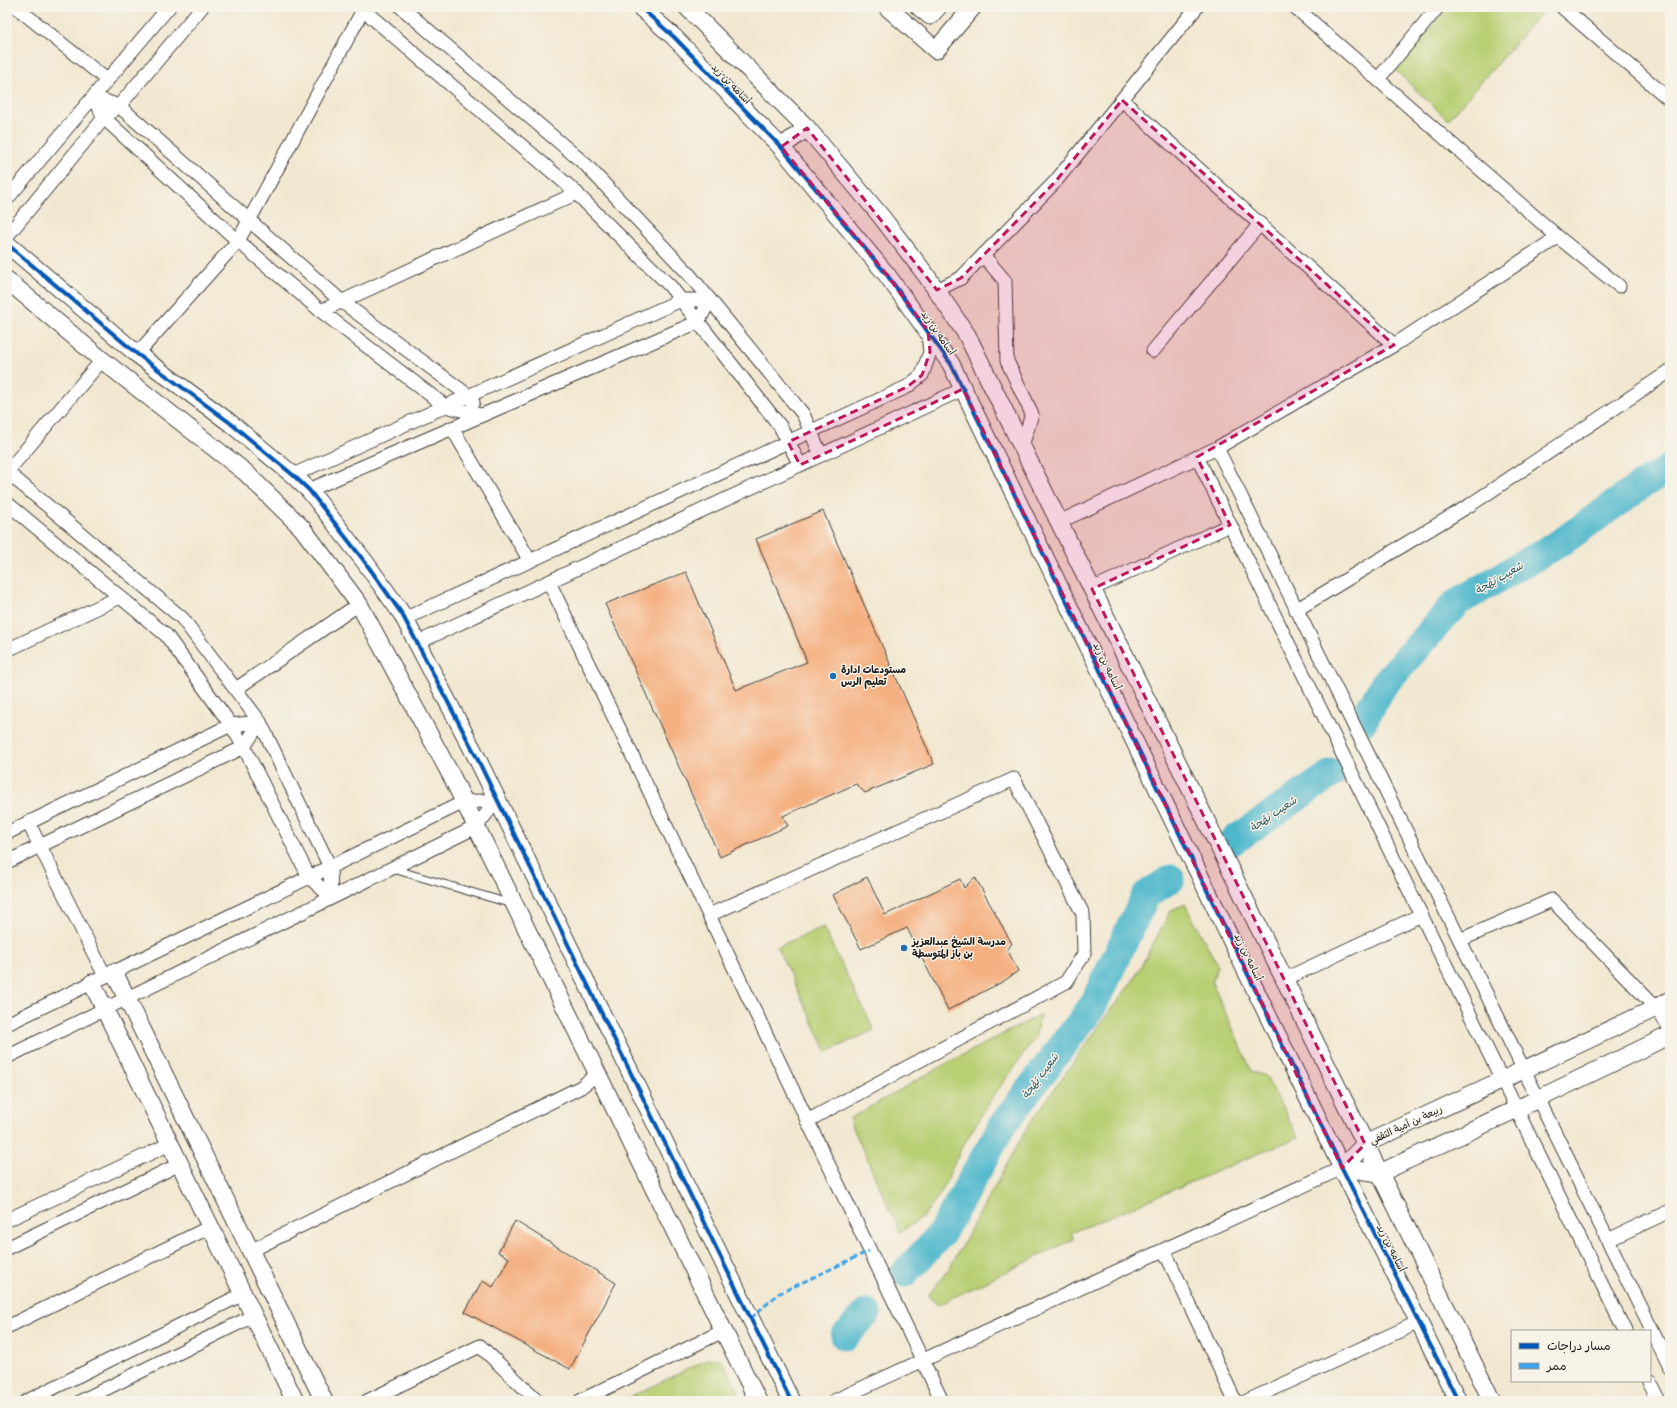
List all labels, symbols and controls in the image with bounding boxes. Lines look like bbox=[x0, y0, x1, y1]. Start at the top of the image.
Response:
street label: أسامه بن زيد bbox=[709, 61, 754, 107]
street label: أسامه بن زيد bbox=[918, 308, 958, 358]
water label: شعيب بَهْجة bbox=[1473, 559, 1526, 597]
street label: أسامه بن زيد bbox=[1090, 640, 1124, 692]
place label: مستودعات ادارة تعليم الرس bbox=[841, 664, 906, 689]
marker: مستودعات ادارة تعليم الرس bbox=[828, 671, 838, 681]
water label: شعيب بَهْجة bbox=[1247, 793, 1299, 834]
street label: أسامه بن زيد bbox=[1231, 931, 1265, 983]
place label: مدرسة الشيخ عبدالعزيز بن باز المتوسطة bbox=[911, 936, 1006, 960]
marker: مدرسة الشيخ عبدالعزيز بن باز المتوسطة bbox=[899, 943, 909, 953]
water label: شعيب بَهْجة bbox=[1019, 1050, 1062, 1101]
street label: ربيعة بن أمية الثقفي bbox=[1368, 1103, 1446, 1150]
street label: أسامه بن زيد bbox=[1374, 1222, 1408, 1274]
legend bbox=[1511, 1330, 1651, 1382]
text: مسار دراجات bbox=[1547, 1339, 1611, 1354]
text: ممر bbox=[1546, 1359, 1566, 1374]

